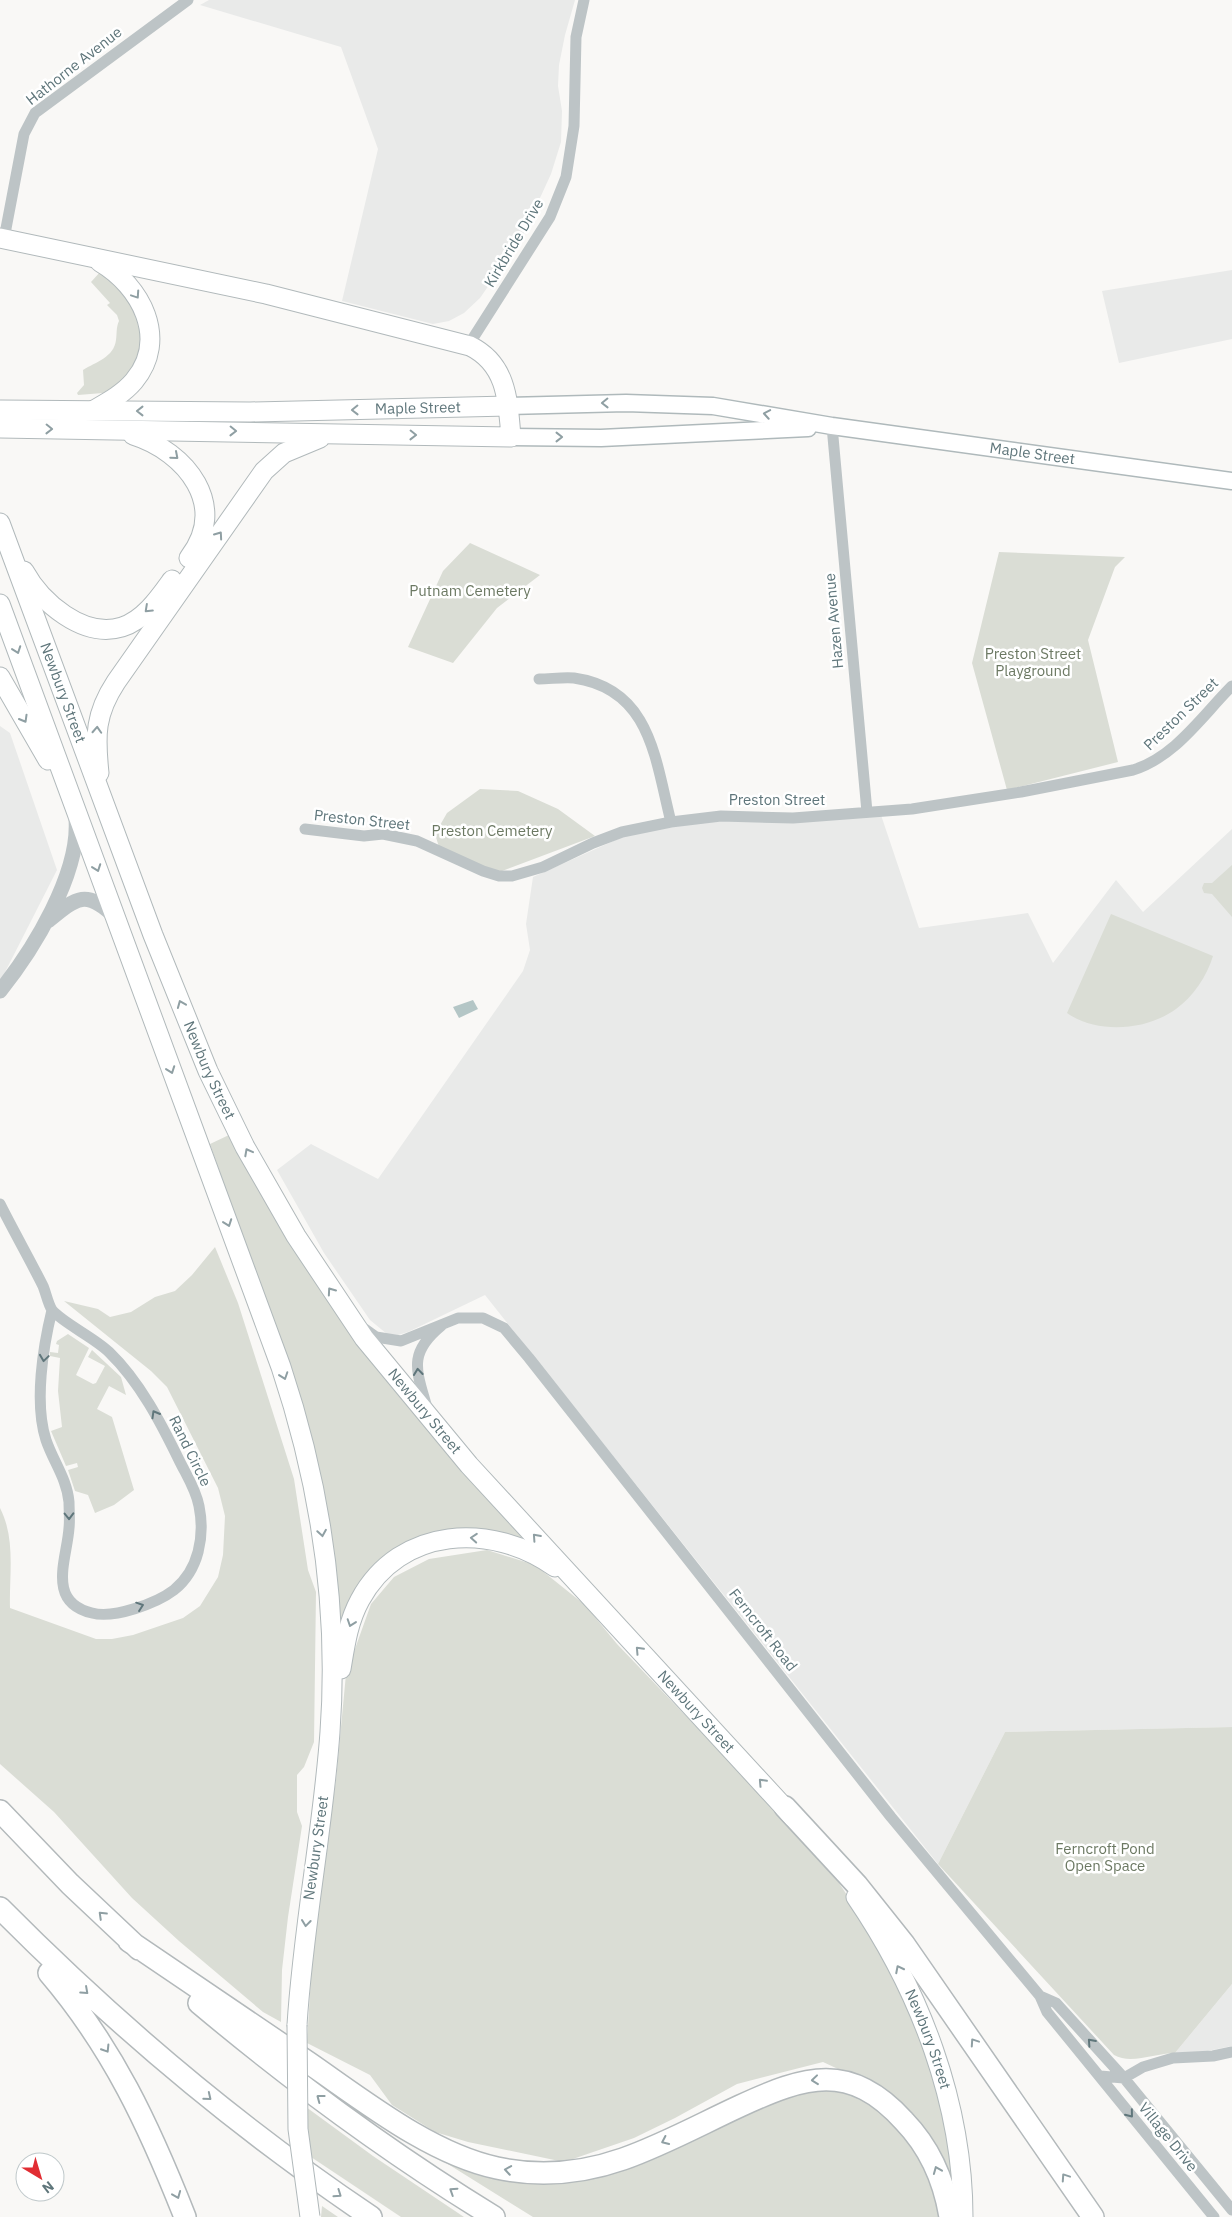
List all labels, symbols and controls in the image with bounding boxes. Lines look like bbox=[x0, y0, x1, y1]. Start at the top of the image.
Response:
street label: Hathorne Avenue bbox=[22, 22, 126, 109]
street label: Kirkbride Drive bbox=[480, 195, 547, 290]
one-way arrow bbox=[130, 290, 140, 299]
street label: Maple Street bbox=[375, 397, 461, 418]
one-way arrow bbox=[601, 398, 609, 408]
one-way arrow bbox=[350, 404, 358, 415]
one-way arrow bbox=[135, 406, 143, 416]
one-way arrow bbox=[763, 410, 772, 420]
one-way arrow bbox=[45, 424, 53, 434]
one-way arrow bbox=[230, 426, 238, 437]
one-way arrow bbox=[410, 430, 417, 440]
one-way arrow bbox=[556, 432, 564, 442]
street label: Maple Street bbox=[989, 438, 1076, 468]
one-way arrow bbox=[169, 451, 178, 460]
one-way arrow bbox=[213, 531, 222, 541]
street label: Hazen Avenue bbox=[820, 572, 847, 670]
park label: Putnam Cemetery bbox=[409, 581, 531, 600]
one-way arrow bbox=[145, 603, 154, 612]
street label: Newbury Street bbox=[36, 640, 91, 745]
park label: Preston Street Playground bbox=[985, 644, 1081, 680]
one-way arrow bbox=[11, 645, 21, 654]
street label: Preston Street bbox=[1139, 673, 1222, 754]
one-way arrow bbox=[18, 714, 28, 723]
one-way arrow bbox=[91, 726, 102, 734]
street label: Preston Street bbox=[729, 790, 825, 809]
street label: Preston Street bbox=[313, 805, 411, 834]
park label: Preston Cemetery bbox=[432, 821, 553, 840]
one-way arrow bbox=[91, 863, 101, 872]
one-way arrow bbox=[177, 1000, 187, 1009]
street label: Newbury Street bbox=[180, 1018, 240, 1122]
one-way arrow bbox=[165, 1065, 175, 1074]
one-way arrow bbox=[244, 1148, 254, 1157]
one-way arrow bbox=[222, 1218, 232, 1226]
one-way arrow bbox=[328, 1288, 337, 1297]
one-way arrow bbox=[39, 1354, 49, 1362]
street label: Newbury Street bbox=[384, 1364, 466, 1458]
one-way arrow bbox=[413, 1367, 424, 1375]
one-way arrow bbox=[278, 1371, 288, 1379]
one-way arrow bbox=[151, 1410, 161, 1419]
street label: Rand Circle bbox=[165, 1412, 216, 1489]
one-way arrow bbox=[64, 1512, 74, 1520]
one-way arrow bbox=[316, 1529, 326, 1538]
one-way arrow bbox=[470, 1533, 478, 1544]
one-way arrow bbox=[532, 1534, 541, 1543]
street label: Ferncroft Road bbox=[725, 1585, 802, 1675]
one-way arrow bbox=[135, 1602, 144, 1612]
one-way arrow bbox=[346, 1618, 356, 1627]
one-way arrow bbox=[636, 1647, 645, 1656]
street label: Newbury Street bbox=[654, 1666, 739, 1757]
one-way arrow bbox=[759, 1779, 768, 1788]
street label: Newbury Street bbox=[299, 1794, 332, 1901]
park label: Ferncroft Pond Open Space bbox=[1055, 1839, 1155, 1875]
one-way arrow bbox=[98, 1912, 107, 1921]
one-way arrow bbox=[301, 1919, 311, 1927]
one-way arrow bbox=[895, 1965, 905, 1974]
one-way arrow bbox=[80, 1985, 89, 1994]
street label: Newbury Street bbox=[901, 1986, 955, 2091]
one-way arrow bbox=[971, 2039, 980, 2048]
one-way arrow bbox=[1088, 2039, 1097, 2048]
one-way arrow bbox=[100, 2044, 110, 2053]
one-way arrow bbox=[810, 2074, 818, 2085]
one-way arrow bbox=[202, 2091, 211, 2099]
one-way arrow bbox=[316, 2095, 326, 2104]
street label: Village Drive bbox=[1135, 2098, 1202, 2175]
one-way arrow bbox=[1125, 2108, 1133, 2117]
one-way arrow bbox=[661, 2134, 670, 2145]
north arrow bbox=[15, 2152, 65, 2202]
one-way arrow bbox=[503, 2166, 512, 2176]
one-way arrow bbox=[933, 2166, 943, 2175]
one-way arrow bbox=[1062, 2173, 1071, 2182]
text: N bbox=[38, 2177, 58, 2197]
one-way arrow bbox=[332, 2188, 342, 2197]
one-way arrow bbox=[449, 2188, 459, 2197]
one-way arrow bbox=[171, 2191, 181, 2199]

